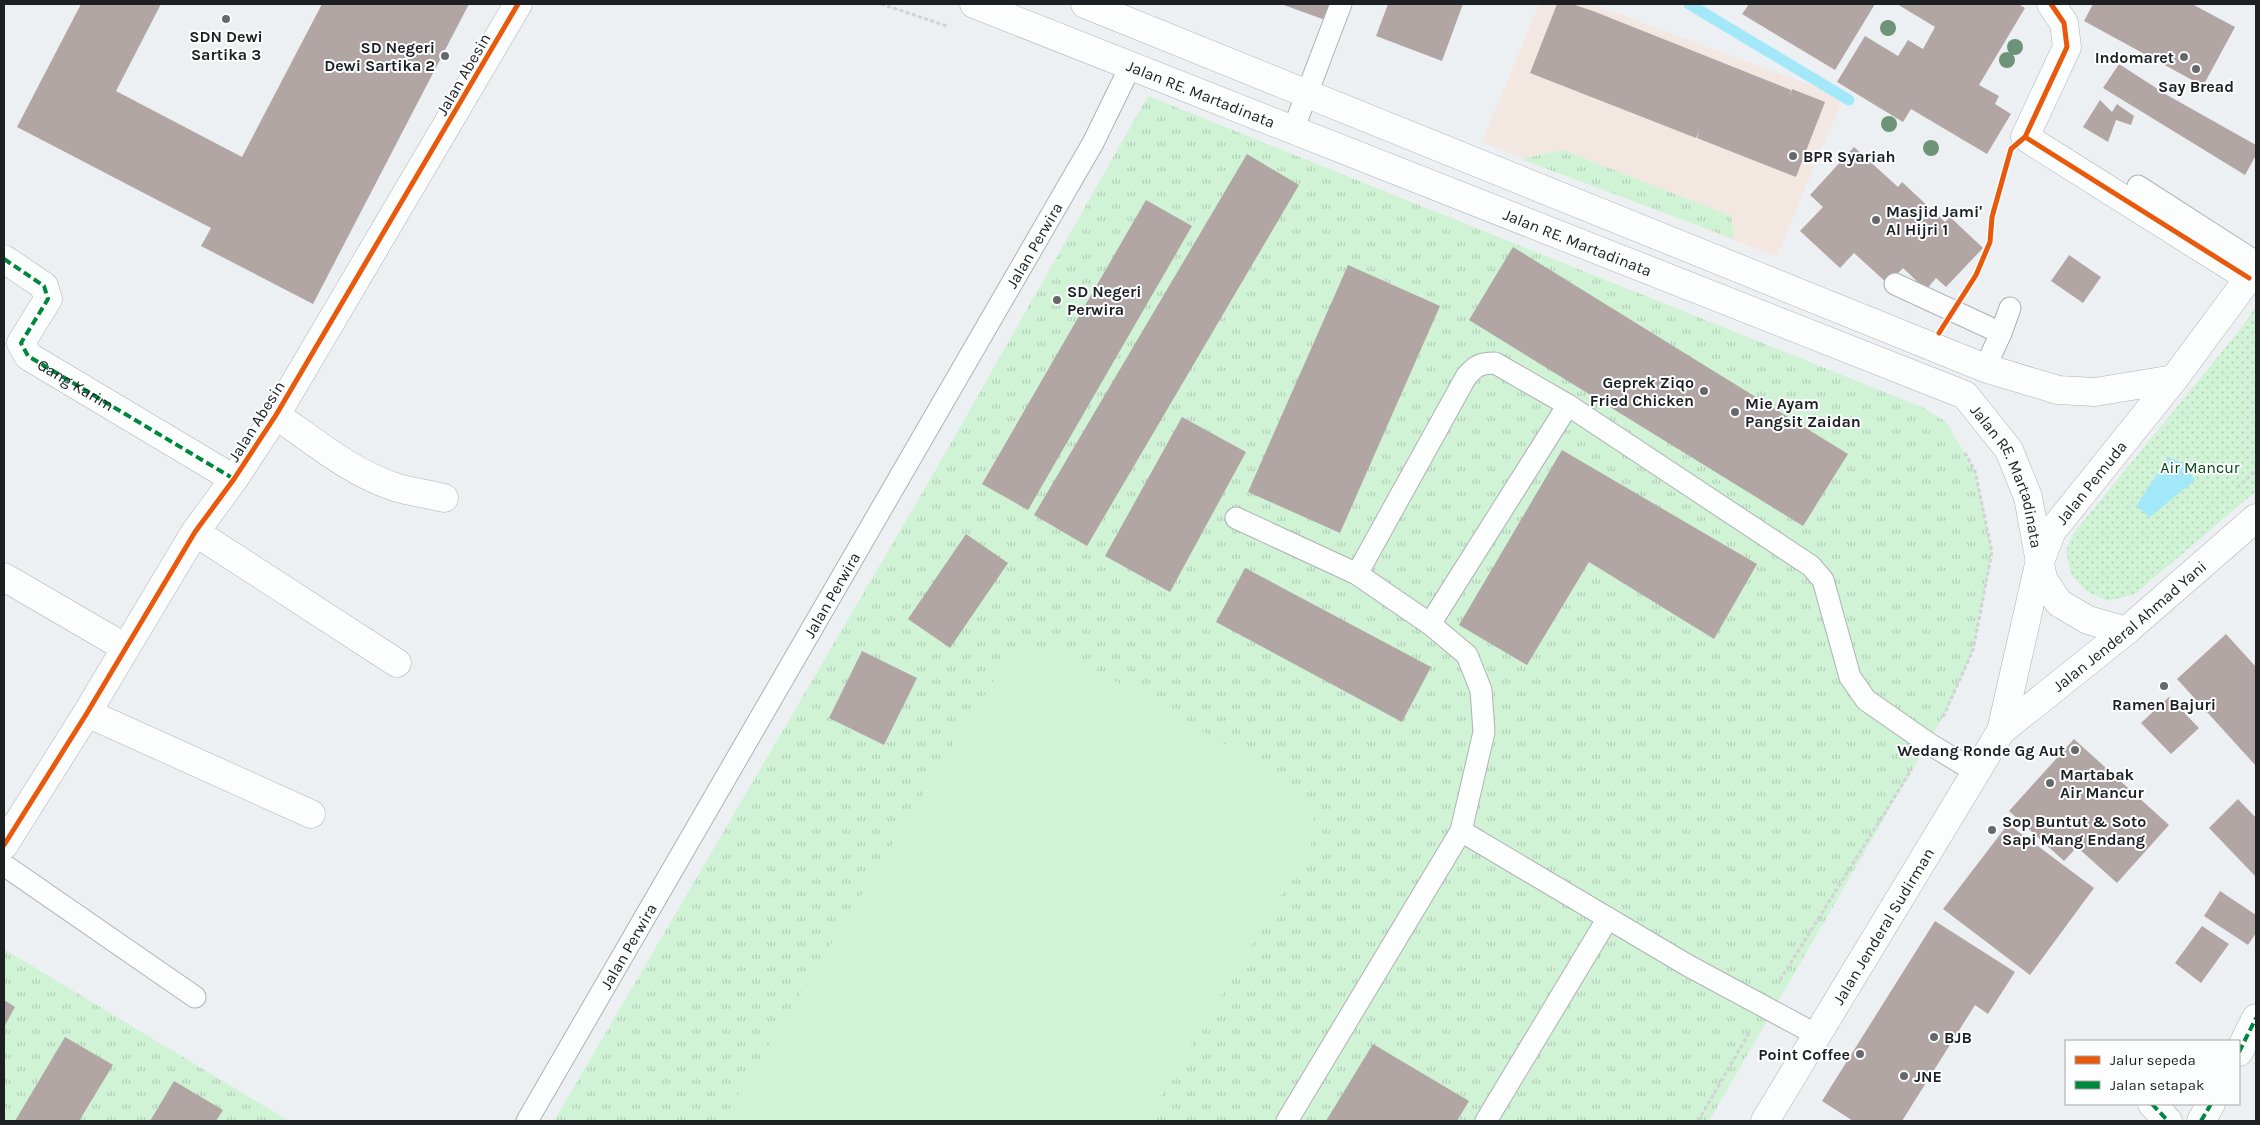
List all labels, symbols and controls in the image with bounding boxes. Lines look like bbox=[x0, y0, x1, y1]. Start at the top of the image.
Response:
marker: SDN Dewi Sartika 3 bbox=[220, 13, 232, 25]
place label: SDN Dewi Sartika 3 bbox=[189, 27, 263, 64]
street label: Jalan Abesin bbox=[432, 30, 495, 119]
place label: SD Negeri Dewi Sartika 2 bbox=[324, 38, 435, 75]
place label: Indomaret bbox=[2095, 48, 2174, 67]
marker: SD Negeri Dewi Sartika 2 bbox=[439, 50, 451, 62]
marker: Indomaret bbox=[2178, 51, 2190, 63]
street label: Jalan RE. Martadinata bbox=[1124, 56, 1278, 132]
marker: Say Bread bbox=[2190, 63, 2202, 75]
place label: Say Bread bbox=[2158, 77, 2234, 96]
place label: BPR Syariah bbox=[1803, 147, 1895, 166]
marker: BPR Syariah bbox=[1787, 150, 1799, 162]
street label: Jalan Perwira bbox=[1002, 199, 1067, 292]
place label: Masjid Jami' Al Hijri 1 bbox=[1886, 202, 1982, 239]
street label: Jalan RE. Martadinata bbox=[1500, 205, 1655, 281]
marker: Masjid Jami' Al Hijri 1 bbox=[1870, 214, 1882, 226]
place label: SD Negeri Perwira bbox=[1067, 282, 1142, 319]
marker: SD Negeri Perwira bbox=[1051, 294, 1063, 306]
street label: Gang Karim bbox=[34, 355, 117, 415]
place label: Geprek Ziqo Fried Chicken bbox=[1590, 373, 1694, 410]
street label: Jalan Abesin bbox=[224, 377, 289, 465]
marker: Geprek Ziqo Fried Chicken bbox=[1698, 385, 1710, 397]
place label: Mie Ayam Pangsit Zaidan bbox=[1745, 394, 1861, 431]
street label: Jalan RE. Martadinata bbox=[1966, 401, 2046, 550]
marker: Mie Ayam Pangsit Zaidan bbox=[1729, 406, 1741, 418]
street label: Jalan Pemuda bbox=[2052, 437, 2131, 528]
park label: Air Mancur bbox=[2160, 458, 2240, 477]
street label: Jalan Perwira bbox=[800, 549, 864, 641]
street label: Jalan Jenderal Ahmad Yani bbox=[2049, 557, 2210, 696]
marker: Ramen Bajuri bbox=[2158, 680, 2170, 692]
place label: Ramen Bajuri bbox=[2112, 695, 2216, 714]
place label: Wedang Ronde Gg Aut bbox=[1897, 741, 2065, 760]
marker: Wedang Ronde Gg Aut bbox=[2069, 744, 2081, 756]
place label: Martabak Air Mancur bbox=[2060, 765, 2144, 802]
marker: Martabak Air Mancur bbox=[2044, 777, 2056, 789]
place label: Sop Buntut & Soto Sapi Mang Endang bbox=[2002, 812, 2146, 849]
marker: Sop Buntut & Soto Sapi Mang Endang bbox=[1986, 824, 1998, 836]
street label: Jalan Jenderal Sudirman bbox=[1829, 844, 1938, 1008]
street label: Jalan Perwira bbox=[596, 900, 661, 993]
place label: BJB bbox=[1944, 1028, 1972, 1047]
marker: BJB bbox=[1928, 1031, 1940, 1043]
legend bbox=[2065, 1040, 2240, 1105]
place label: Point Coffee bbox=[1758, 1045, 1850, 1064]
marker: Point Coffee bbox=[1854, 1048, 1866, 1060]
text: Jalur sepeda bbox=[2110, 1051, 2196, 1069]
place label: JNE bbox=[1914, 1067, 1942, 1086]
marker: JNE bbox=[1898, 1070, 1910, 1082]
text: Jalan setapak bbox=[2110, 1076, 2204, 1094]

